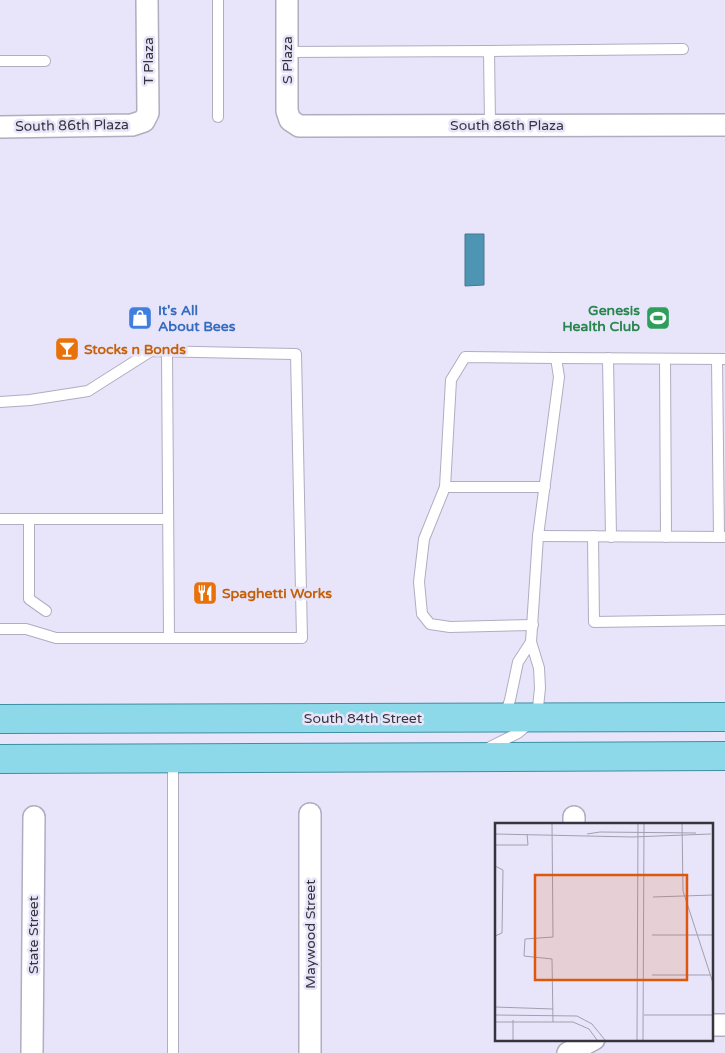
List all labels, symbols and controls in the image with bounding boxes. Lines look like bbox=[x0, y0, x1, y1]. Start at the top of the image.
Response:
street label: S Plaza bbox=[279, 36, 296, 84]
street label: T Plaza bbox=[140, 37, 157, 85]
street label: South 86th Plaza bbox=[15, 116, 129, 135]
street label: South 86th Plaza bbox=[450, 117, 564, 134]
place label: It's All About Bees bbox=[158, 302, 236, 335]
place label: Genesis Health Club bbox=[562, 302, 640, 335]
shop icon: It's All About Bees bbox=[127, 305, 153, 331]
sports icon: Genesis Health Club bbox=[645, 305, 671, 331]
bar icon: Stocks n Bonds bbox=[54, 336, 80, 362]
place label: Stocks n Bonds bbox=[84, 341, 186, 358]
restaurant icon: Spaghetti Works bbox=[192, 580, 218, 606]
place label: Spaghetti Works bbox=[222, 585, 332, 602]
street label: South 84th Street bbox=[304, 710, 423, 727]
inset map bbox=[495, 823, 712, 1040]
street label: Maywood Street bbox=[302, 879, 319, 989]
street label: State Street bbox=[25, 895, 42, 974]

